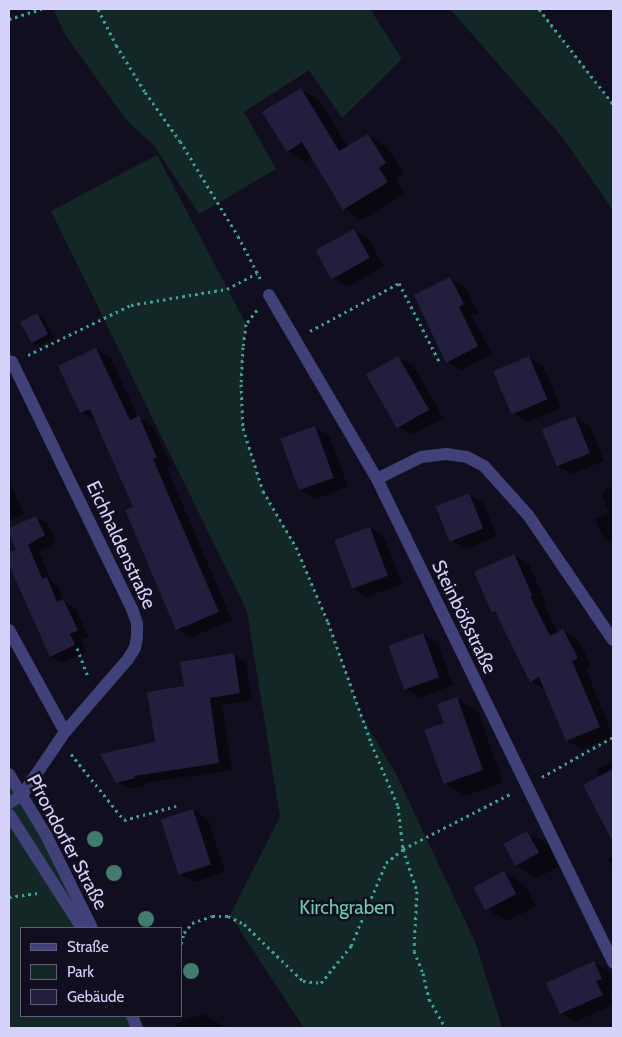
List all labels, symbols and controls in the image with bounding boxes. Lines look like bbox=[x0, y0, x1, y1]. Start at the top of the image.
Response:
street label: Eichhaldenstraße bbox=[81, 477, 161, 613]
street label: Steinbößstraße bbox=[427, 557, 501, 677]
street label: Pfrondorfer Straße bbox=[22, 770, 112, 914]
park label: Kirchgraben bbox=[299, 897, 395, 919]
legend bbox=[20, 927, 182, 1017]
text: Straße bbox=[67, 938, 109, 956]
text: Park bbox=[67, 963, 94, 981]
text: Gebäude bbox=[67, 988, 124, 1006]

